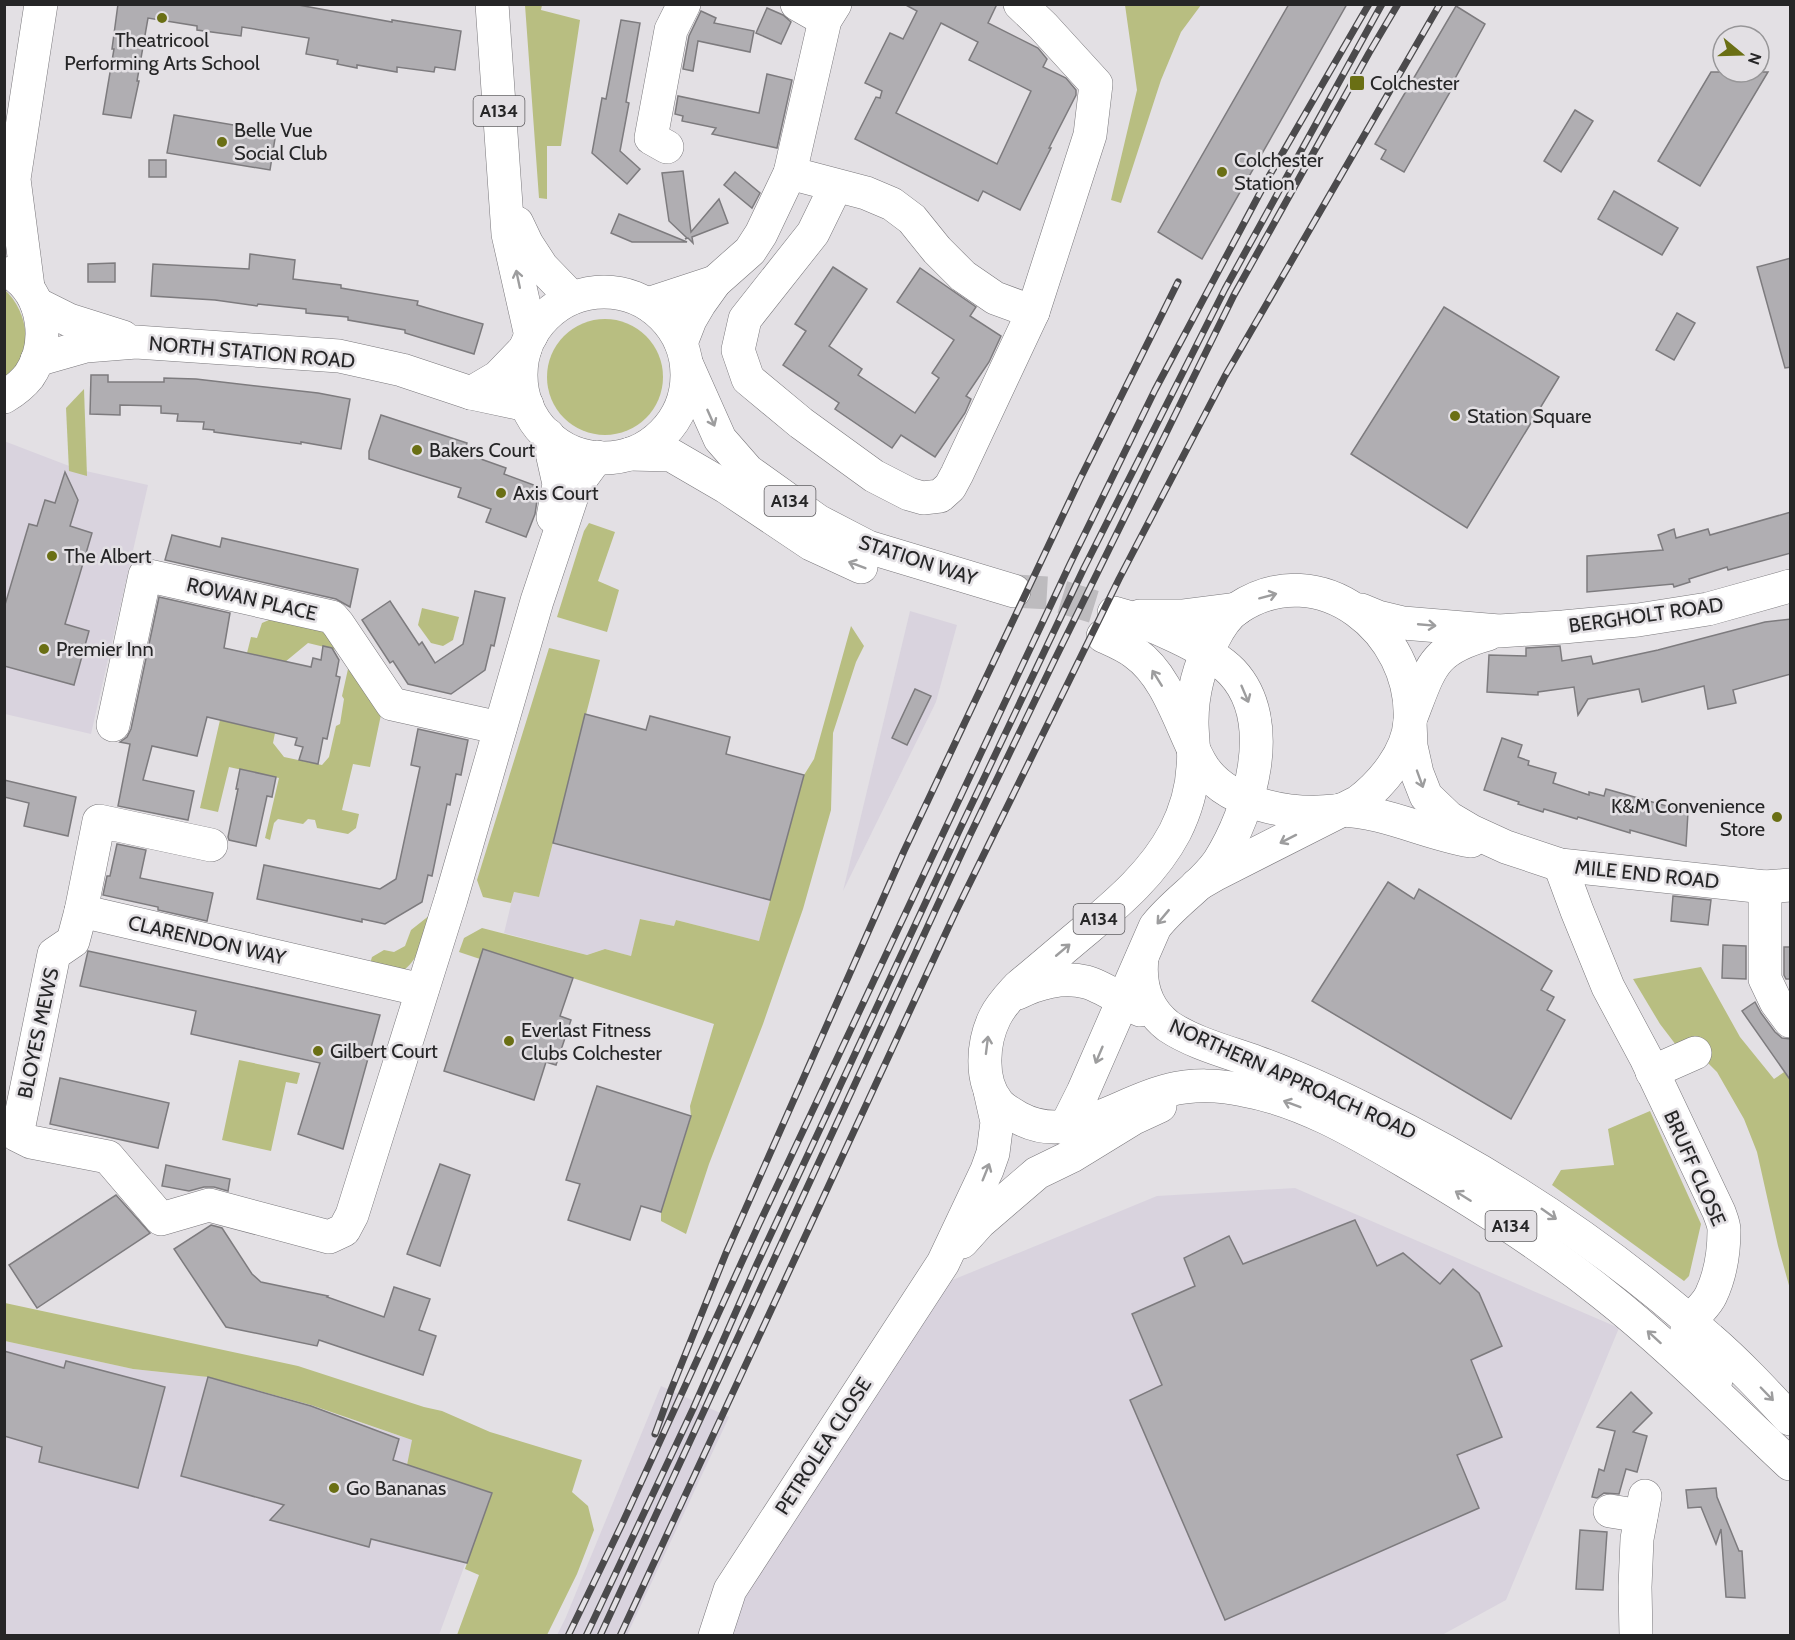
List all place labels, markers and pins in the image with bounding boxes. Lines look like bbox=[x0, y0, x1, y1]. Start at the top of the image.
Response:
marker: Theatricool Performing Arts School bbox=[155, 11, 169, 25]
place label: Theatricool Performing Arts School bbox=[64, 28, 260, 75]
place label: Colchester bbox=[1370, 71, 1460, 95]
marker: Colchester bbox=[1348, 74, 1366, 92]
place label: Belle Vue Social Club bbox=[234, 118, 327, 165]
marker: Belle Vue Social Club bbox=[215, 135, 229, 149]
place label: Colchester Station bbox=[1234, 148, 1324, 195]
marker: Colchester Station bbox=[1215, 165, 1229, 179]
place label: Station Square bbox=[1467, 404, 1591, 428]
marker: Station Square bbox=[1448, 409, 1462, 423]
place label: Bakers Court bbox=[429, 438, 535, 462]
marker: Bakers Court bbox=[410, 443, 424, 457]
place label: Axis Court bbox=[513, 481, 599, 505]
marker: Axis Court bbox=[494, 486, 508, 500]
place label: The Albert bbox=[64, 544, 152, 568]
marker: The Albert bbox=[45, 549, 59, 563]
place label: Premier Inn bbox=[56, 637, 154, 661]
marker: Premier Inn bbox=[37, 642, 51, 656]
place label: K&M Convenience Store bbox=[1611, 794, 1765, 841]
marker: K&M Convenience Store bbox=[1770, 810, 1784, 824]
place label: Everlast Fitness Clubs Colchester bbox=[521, 1018, 662, 1065]
marker: Everlast Fitness Clubs Colchester bbox=[502, 1034, 516, 1048]
place label: Gilbert Court bbox=[330, 1039, 438, 1063]
marker: Gilbert Court bbox=[311, 1044, 325, 1058]
place label: Go Bananas bbox=[346, 1476, 446, 1500]
marker: Go Bananas bbox=[327, 1481, 341, 1495]

